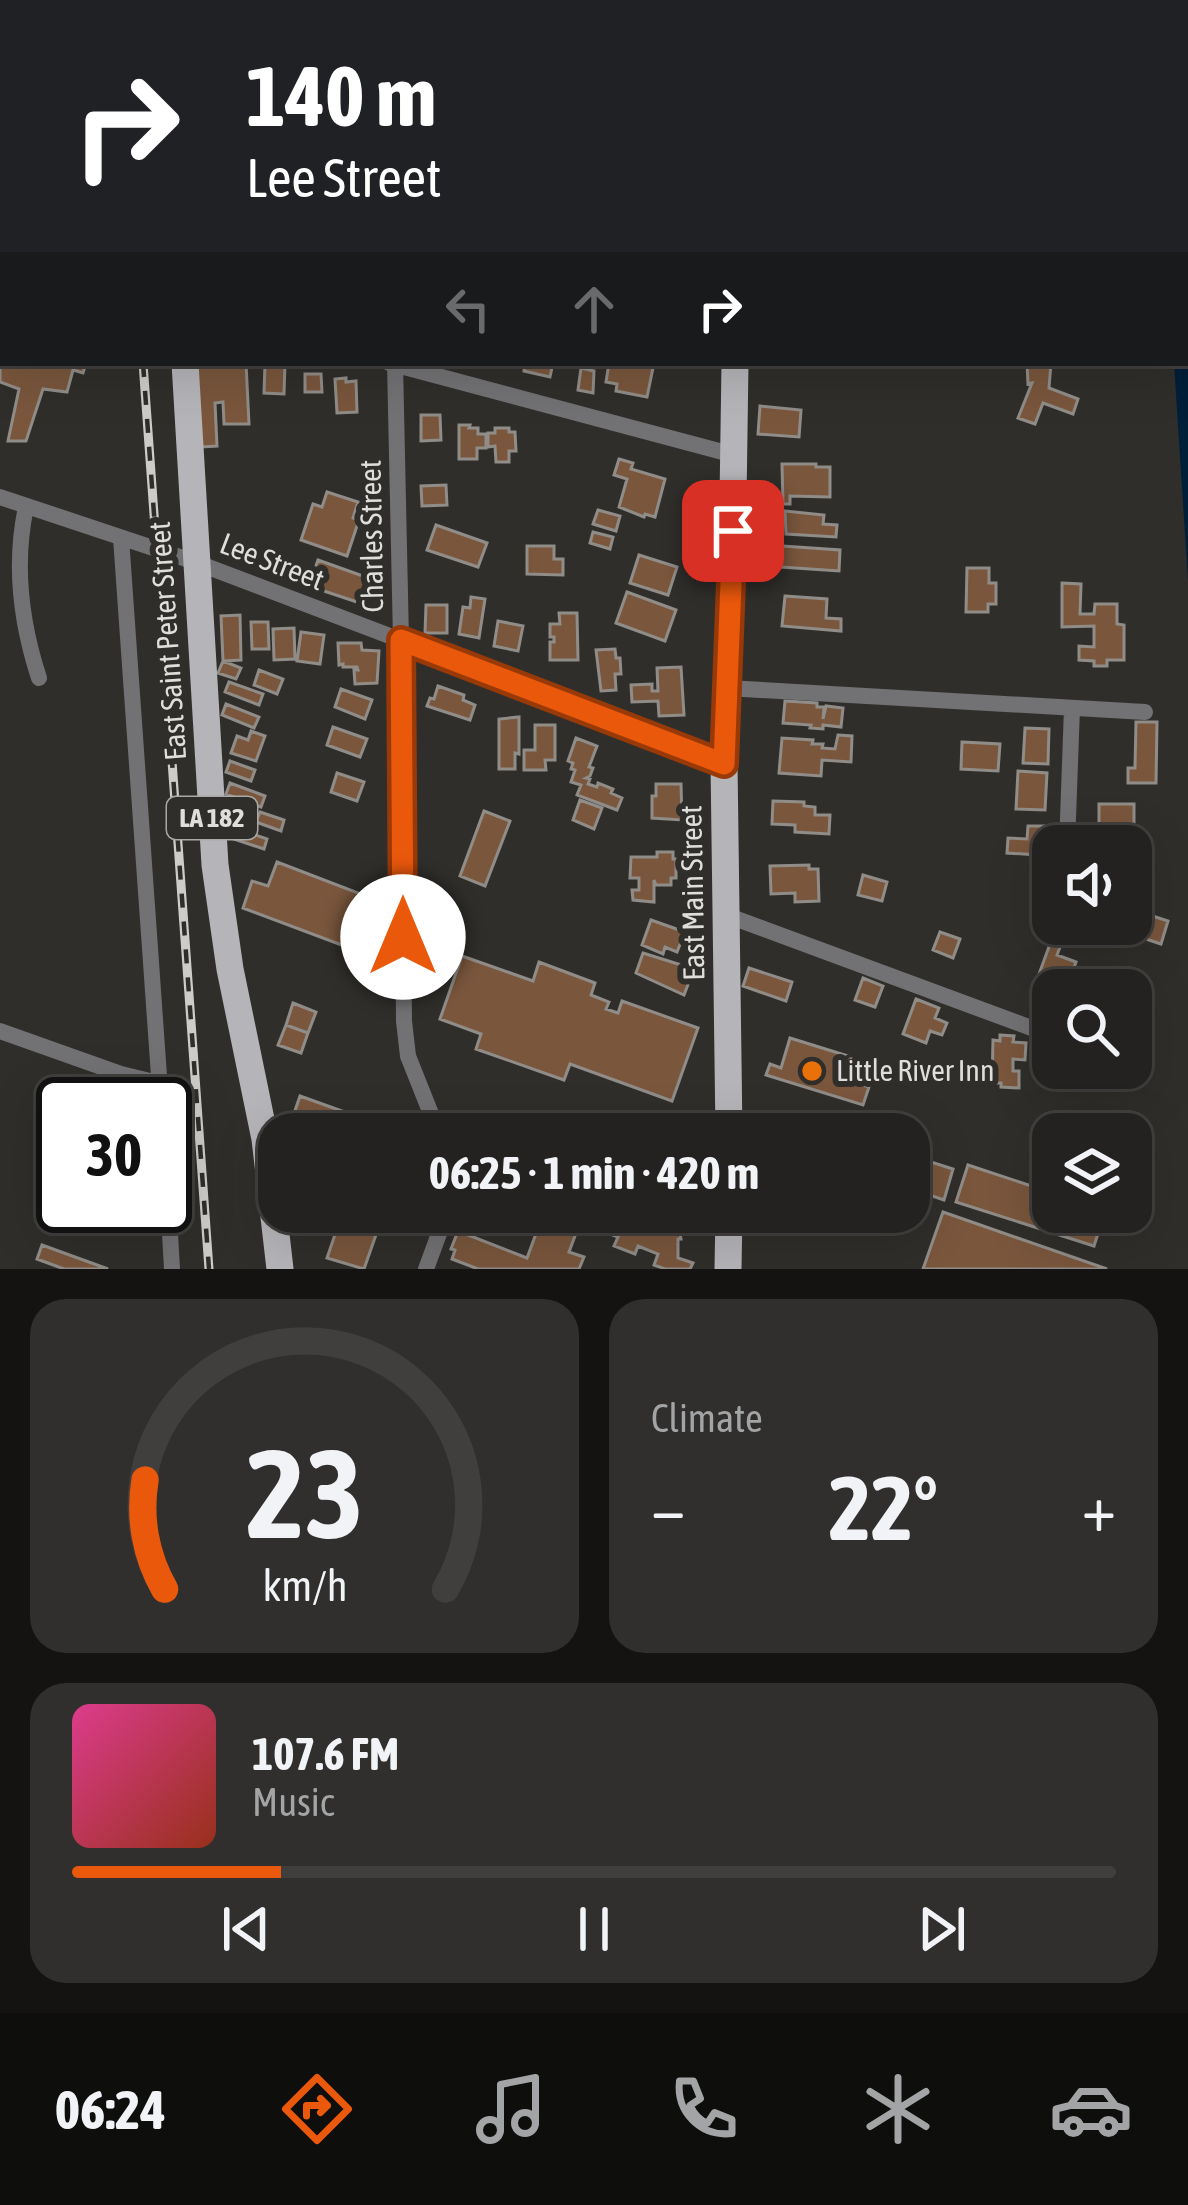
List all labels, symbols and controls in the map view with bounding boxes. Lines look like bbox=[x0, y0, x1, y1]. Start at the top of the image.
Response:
icon: right bbox=[48, 48, 204, 204]
text: 140 m bbox=[246, 48, 436, 144]
text: Lee Street bbox=[246, 147, 442, 208]
icon: left bbox=[435, 276, 501, 342]
icon: ahead bbox=[561, 276, 627, 342]
icon: right bbox=[687, 276, 753, 342]
street label: Charles Street bbox=[353, 459, 389, 613]
pin bbox=[682, 480, 784, 582]
icon: arrive bbox=[700, 498, 766, 564]
street label: East Saint Peter Street bbox=[142, 520, 192, 762]
street label: Lee Street bbox=[216, 526, 329, 596]
road number: LA 182 bbox=[167, 797, 257, 839]
street label: East Main Street bbox=[673, 805, 711, 981]
map controls bbox=[1032, 825, 1152, 1233]
button: sound bbox=[1032, 825, 1152, 945]
position arrow bbox=[340, 874, 466, 1000]
button: search bbox=[1032, 969, 1152, 1089]
place label: Little River Inn bbox=[836, 1053, 994, 1087]
marker: Little River Inn bbox=[799, 1058, 825, 1084]
speed limit sign: 30 bbox=[36, 1077, 192, 1233]
button: layers bbox=[1032, 1113, 1152, 1233]
text: 06:25 · 1 min · 420 m bbox=[429, 1147, 759, 1199]
text: Climate bbox=[651, 1396, 763, 1440]
text: 23 bbox=[246, 1421, 363, 1564]
text: 22° bbox=[829, 1456, 938, 1559]
text: − bbox=[651, 1469, 685, 1545]
text: + bbox=[1082, 1469, 1116, 1545]
text: km/h bbox=[262, 1561, 347, 1610]
text: 107.6 FM bbox=[252, 1728, 399, 1780]
text: Music bbox=[252, 1780, 334, 1824]
icon: previous bbox=[213, 1896, 279, 1962]
icon: pause bbox=[561, 1896, 627, 1962]
icon: next bbox=[909, 1896, 975, 1962]
icon: directions bbox=[275, 2067, 359, 2151]
icon: music bbox=[469, 2067, 553, 2151]
icon: phone bbox=[662, 2067, 746, 2151]
icon: climate bbox=[856, 2067, 940, 2151]
icon: car bbox=[1049, 2067, 1133, 2151]
text: 06:24 bbox=[55, 2079, 166, 2140]

